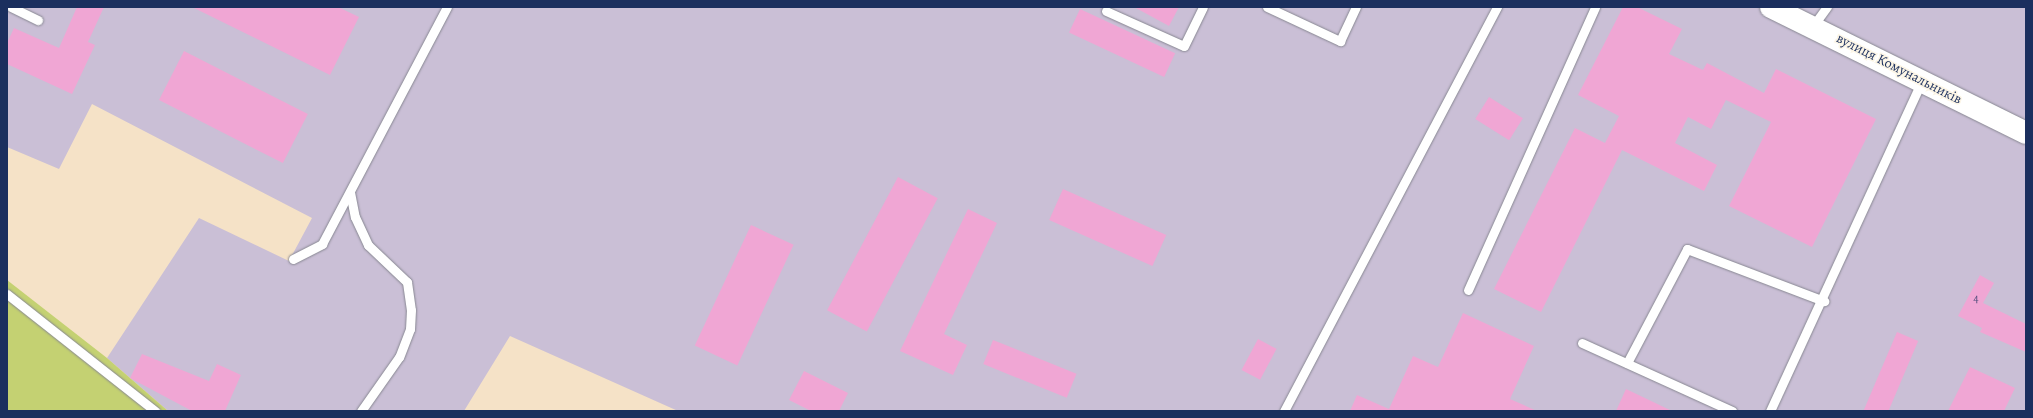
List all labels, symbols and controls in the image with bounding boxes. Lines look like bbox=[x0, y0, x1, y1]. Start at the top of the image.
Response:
street label: вулиця Комунальників bbox=[1833, 30, 1965, 108]
house number: 4 bbox=[1973, 292, 1979, 306]

